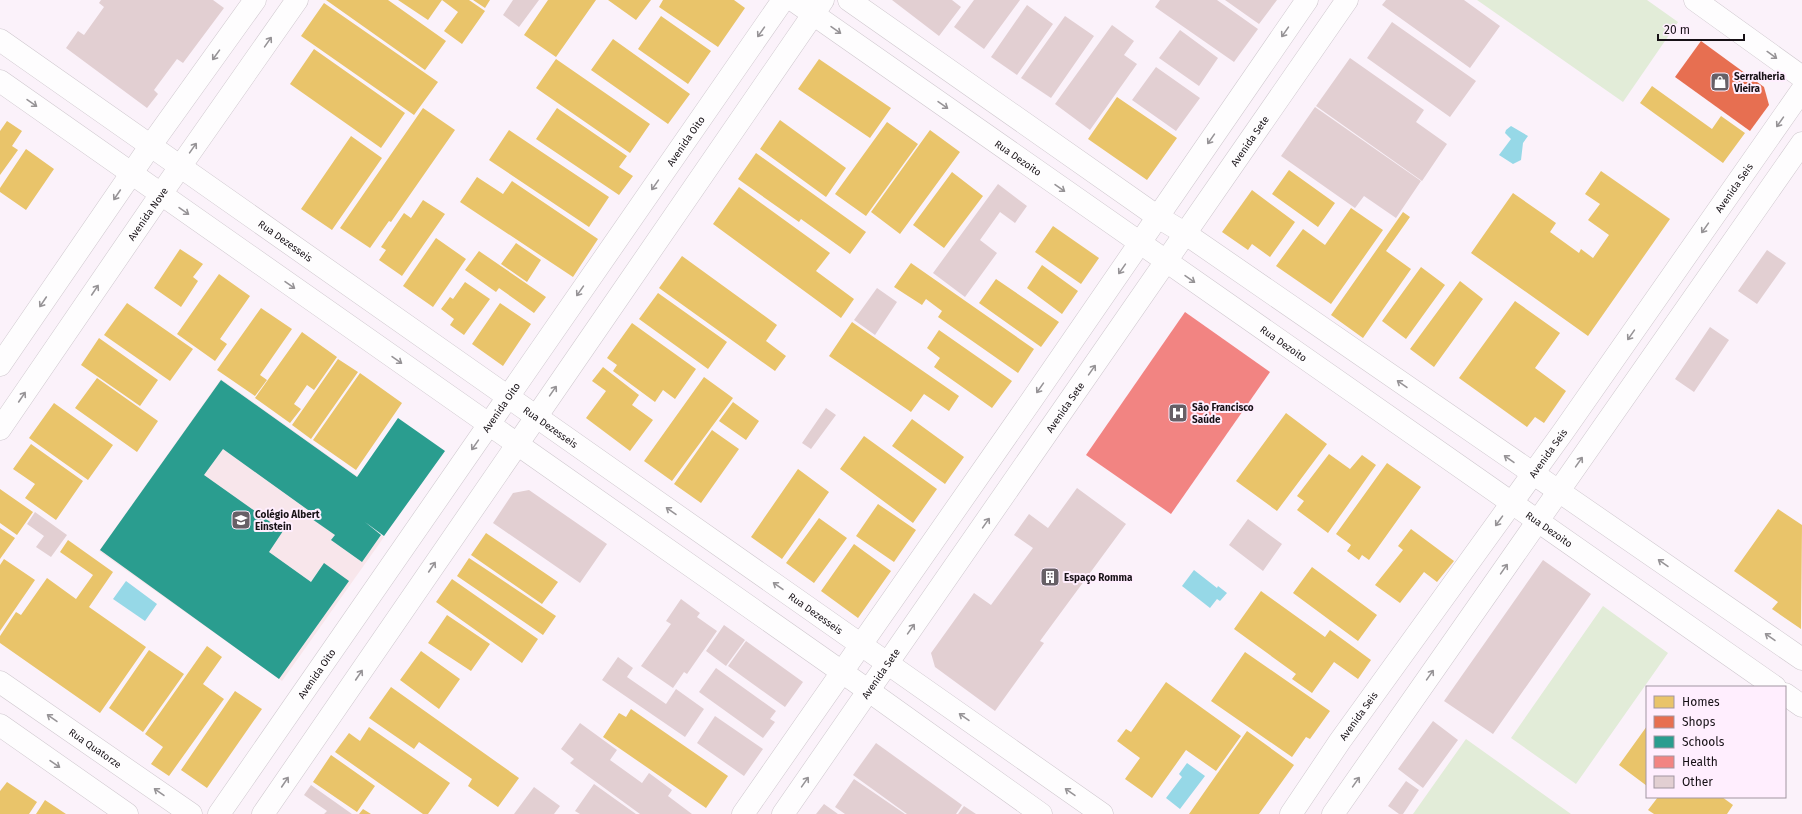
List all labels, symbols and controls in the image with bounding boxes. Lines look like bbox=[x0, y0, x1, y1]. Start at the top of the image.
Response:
scale bar bbox=[1658, 16, 1744, 42]
text: 20 m bbox=[1664, 23, 1690, 37]
one-way arrow bbox=[757, 26, 765, 37]
one-way arrow bbox=[830, 26, 841, 34]
one-way arrow bbox=[1281, 26, 1289, 37]
one-way arrow bbox=[264, 37, 272, 48]
one-way arrow bbox=[212, 49, 220, 60]
one-way arrow bbox=[1766, 51, 1777, 59]
shop icon: Serralheria Vieira bbox=[1709, 71, 1731, 93]
place label: Serralheria Vieira bbox=[1733, 71, 1785, 95]
one-way arrow bbox=[26, 99, 37, 108]
one-way arrow bbox=[937, 101, 948, 109]
street label: Avenida Oito bbox=[665, 114, 708, 169]
street label: Avenida Sete bbox=[1229, 114, 1272, 169]
one-way arrow bbox=[1776, 116, 1784, 127]
one-way arrow bbox=[1207, 134, 1215, 145]
street label: Rua Dezoito bbox=[992, 138, 1044, 179]
one-way arrow bbox=[189, 143, 197, 154]
street label: Avenida Seis bbox=[1713, 161, 1756, 215]
one-way arrow bbox=[651, 179, 659, 190]
one-way arrow bbox=[1055, 184, 1066, 192]
street label: Avenida Nove bbox=[126, 185, 171, 243]
one-way arrow bbox=[112, 189, 120, 201]
one-way arrow bbox=[178, 207, 189, 215]
street label: Rua Dezesseis bbox=[255, 218, 315, 265]
one-way arrow bbox=[1701, 223, 1709, 234]
one-way arrow bbox=[1118, 264, 1126, 275]
one-way arrow bbox=[1184, 275, 1195, 283]
one-way arrow bbox=[285, 281, 296, 289]
one-way arrow bbox=[91, 285, 99, 296]
one-way arrow bbox=[576, 286, 584, 297]
one-way arrow bbox=[39, 297, 47, 308]
street label: Rua Dezoito bbox=[1258, 324, 1309, 365]
one-way arrow bbox=[1627, 329, 1635, 340]
one-way arrow bbox=[391, 356, 402, 364]
one-way arrow bbox=[1088, 365, 1096, 376]
street label: Avenida Oito bbox=[480, 380, 523, 435]
street label: Avenida Sete bbox=[1044, 380, 1087, 435]
one-way arrow bbox=[1397, 380, 1408, 388]
one-way arrow bbox=[1036, 382, 1044, 393]
one-way arrow bbox=[549, 386, 557, 397]
one-way arrow bbox=[18, 392, 26, 403]
hospital icon: São Francisco Saúde bbox=[1167, 402, 1189, 424]
place label: São Francisco Saúde bbox=[1192, 402, 1254, 426]
street label: Rua Dezesseis bbox=[521, 404, 580, 451]
street label: Avenida Seis bbox=[1527, 427, 1570, 480]
one-way arrow bbox=[471, 439, 479, 450]
one-way arrow bbox=[1504, 455, 1515, 463]
one-way arrow bbox=[1575, 457, 1583, 468]
one-way arrow bbox=[666, 507, 677, 515]
place label: Colégio Albert Einstein bbox=[255, 508, 320, 533]
school or university icon: Colégio Albert Einstein bbox=[230, 509, 252, 531]
street label: Rua Dezoito bbox=[1523, 509, 1574, 550]
one-way arrow bbox=[1495, 515, 1503, 526]
one-way arrow bbox=[982, 517, 990, 528]
one-way arrow bbox=[1658, 559, 1669, 567]
one-way arrow bbox=[428, 562, 436, 573]
one-way arrow bbox=[1500, 563, 1508, 574]
building icon: Espaço Romma bbox=[1039, 566, 1061, 588]
place label: Espaço Romma bbox=[1064, 572, 1133, 584]
one-way arrow bbox=[772, 582, 783, 590]
street label: Rua Dezesseis bbox=[786, 591, 845, 637]
one-way arrow bbox=[908, 623, 916, 635]
one-way arrow bbox=[1765, 633, 1776, 641]
street label: Avenida Sete bbox=[860, 646, 903, 702]
street label: Avenida Oito bbox=[296, 647, 339, 701]
one-way arrow bbox=[355, 669, 363, 680]
one-way arrow bbox=[1426, 670, 1434, 681]
legend bbox=[1646, 686, 1786, 798]
street label: Avenida Seis bbox=[1337, 689, 1381, 743]
text: Homes bbox=[1682, 695, 1720, 709]
one-way arrow bbox=[959, 713, 970, 721]
one-way arrow bbox=[47, 714, 58, 722]
text: Shops bbox=[1682, 715, 1716, 729]
street label: Rua Quatorze bbox=[66, 726, 123, 771]
text: Schools bbox=[1682, 735, 1725, 749]
text: Health bbox=[1682, 755, 1718, 769]
one-way arrow bbox=[49, 760, 60, 768]
text: Other bbox=[1682, 775, 1713, 789]
one-way arrow bbox=[281, 777, 289, 788]
one-way arrow bbox=[801, 777, 809, 788]
one-way arrow bbox=[1352, 777, 1360, 788]
one-way arrow bbox=[153, 788, 164, 796]
one-way arrow bbox=[1065, 788, 1076, 796]

